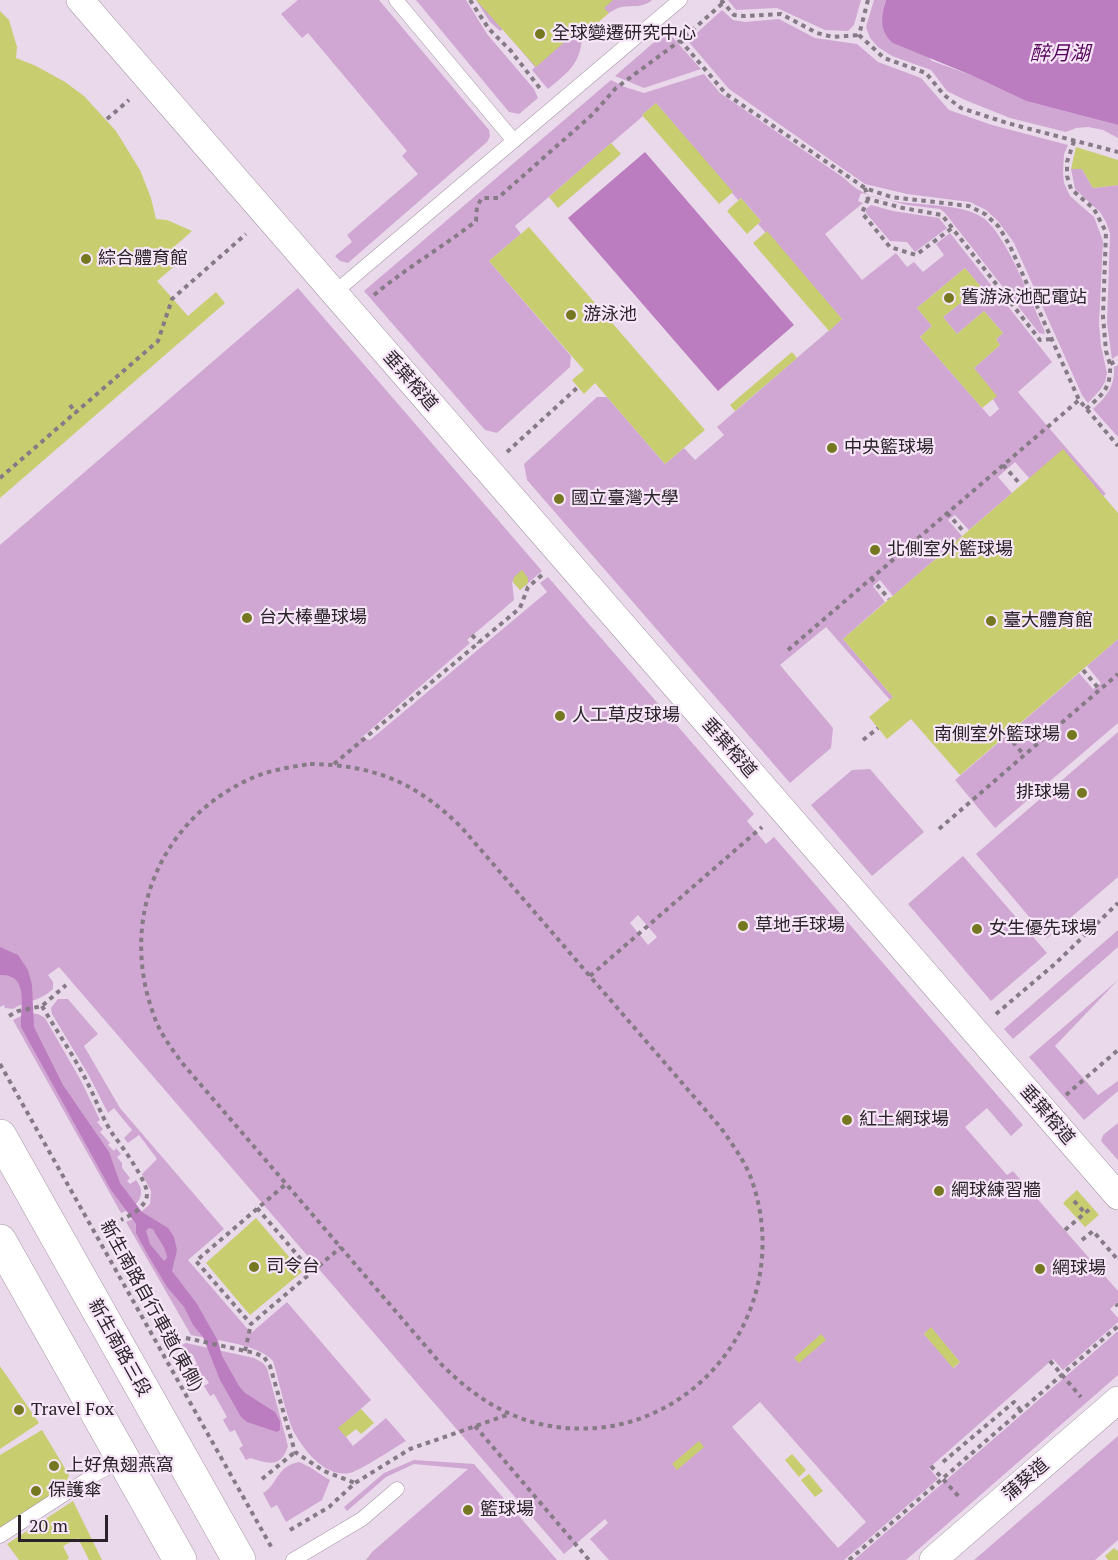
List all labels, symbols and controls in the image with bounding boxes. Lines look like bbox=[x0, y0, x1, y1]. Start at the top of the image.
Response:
place label: 全球變遷研究中心 bbox=[552, 23, 696, 45]
marker: 全球變遷研究中心 bbox=[533, 27, 547, 41]
water label: 醉月湖 bbox=[1030, 42, 1090, 66]
place label: 綜合體育館 bbox=[98, 248, 188, 270]
marker: 綜合體育館 bbox=[79, 252, 93, 266]
place label: 舊游泳池配電站 bbox=[961, 287, 1087, 309]
marker: 舊游泳池配電站 bbox=[942, 291, 956, 305]
place label: 游泳池 bbox=[583, 304, 637, 326]
marker: 游泳池 bbox=[564, 308, 578, 322]
street label: 垂葉榕道 bbox=[378, 347, 442, 415]
place label: 中央籃球場 bbox=[844, 437, 934, 459]
marker: 中央籃球場 bbox=[825, 441, 839, 455]
place label: 國立臺灣大學 bbox=[571, 488, 679, 510]
marker: 國立臺灣大學 bbox=[552, 492, 566, 506]
place label: 北側室外籃球場 bbox=[887, 539, 1013, 561]
marker: 北側室外籃球場 bbox=[868, 543, 882, 557]
place label: 台大棒壘球場 bbox=[259, 607, 367, 629]
place label: 臺大體育館 bbox=[1003, 610, 1093, 632]
marker: 台大棒壘球場 bbox=[240, 611, 254, 625]
marker: 臺大體育館 bbox=[984, 614, 998, 628]
place label: 人工草皮球場 bbox=[572, 705, 680, 727]
marker: 人工草皮球場 bbox=[553, 709, 567, 723]
street label: 垂葉榕道 bbox=[697, 714, 761, 782]
place label: 南側室外籃球場 bbox=[934, 724, 1060, 746]
marker: 南側室外籃球場 bbox=[1065, 728, 1079, 742]
place label: 排球場 bbox=[1016, 782, 1070, 804]
marker: 排球場 bbox=[1075, 786, 1089, 800]
place label: 草地手球場 bbox=[755, 915, 845, 937]
place label: 女生優先球場 bbox=[989, 918, 1097, 940]
marker: 草地手球場 bbox=[736, 919, 750, 933]
marker: 女生優先球場 bbox=[970, 922, 984, 936]
street label: 垂葉榕道 bbox=[1015, 1081, 1079, 1149]
place label: 紅土網球場 bbox=[859, 1109, 949, 1131]
marker: 紅土網球場 bbox=[840, 1113, 854, 1127]
place label: 網球練習牆 bbox=[951, 1180, 1041, 1202]
marker: 網球練習牆 bbox=[932, 1184, 946, 1198]
street label: 新生南路自行車道(東側) bbox=[95, 1217, 207, 1395]
place label: 司令台 bbox=[266, 1256, 320, 1278]
place label: 網球場 bbox=[1052, 1258, 1106, 1280]
marker: 司令台 bbox=[247, 1260, 261, 1274]
marker: 網球場 bbox=[1033, 1262, 1047, 1276]
street label: 新生南路三段 bbox=[83, 1296, 155, 1400]
place label: Travel Fox bbox=[31, 1399, 114, 1421]
marker: Travel Fox bbox=[12, 1403, 26, 1417]
street label: 蒲葵道 bbox=[999, 1454, 1053, 1506]
place label: 上好魚翅燕窩 bbox=[66, 1455, 174, 1477]
marker: 上好魚翅燕窩 bbox=[47, 1459, 61, 1473]
place label: 保護傘 bbox=[48, 1480, 102, 1502]
marker: 保護傘 bbox=[29, 1484, 43, 1498]
place label: 籃球場 bbox=[480, 1499, 534, 1521]
scale bar bbox=[21, 1503, 111, 1541]
marker: 籃球場 bbox=[461, 1503, 475, 1517]
text: 20 m bbox=[29, 1513, 68, 1537]

